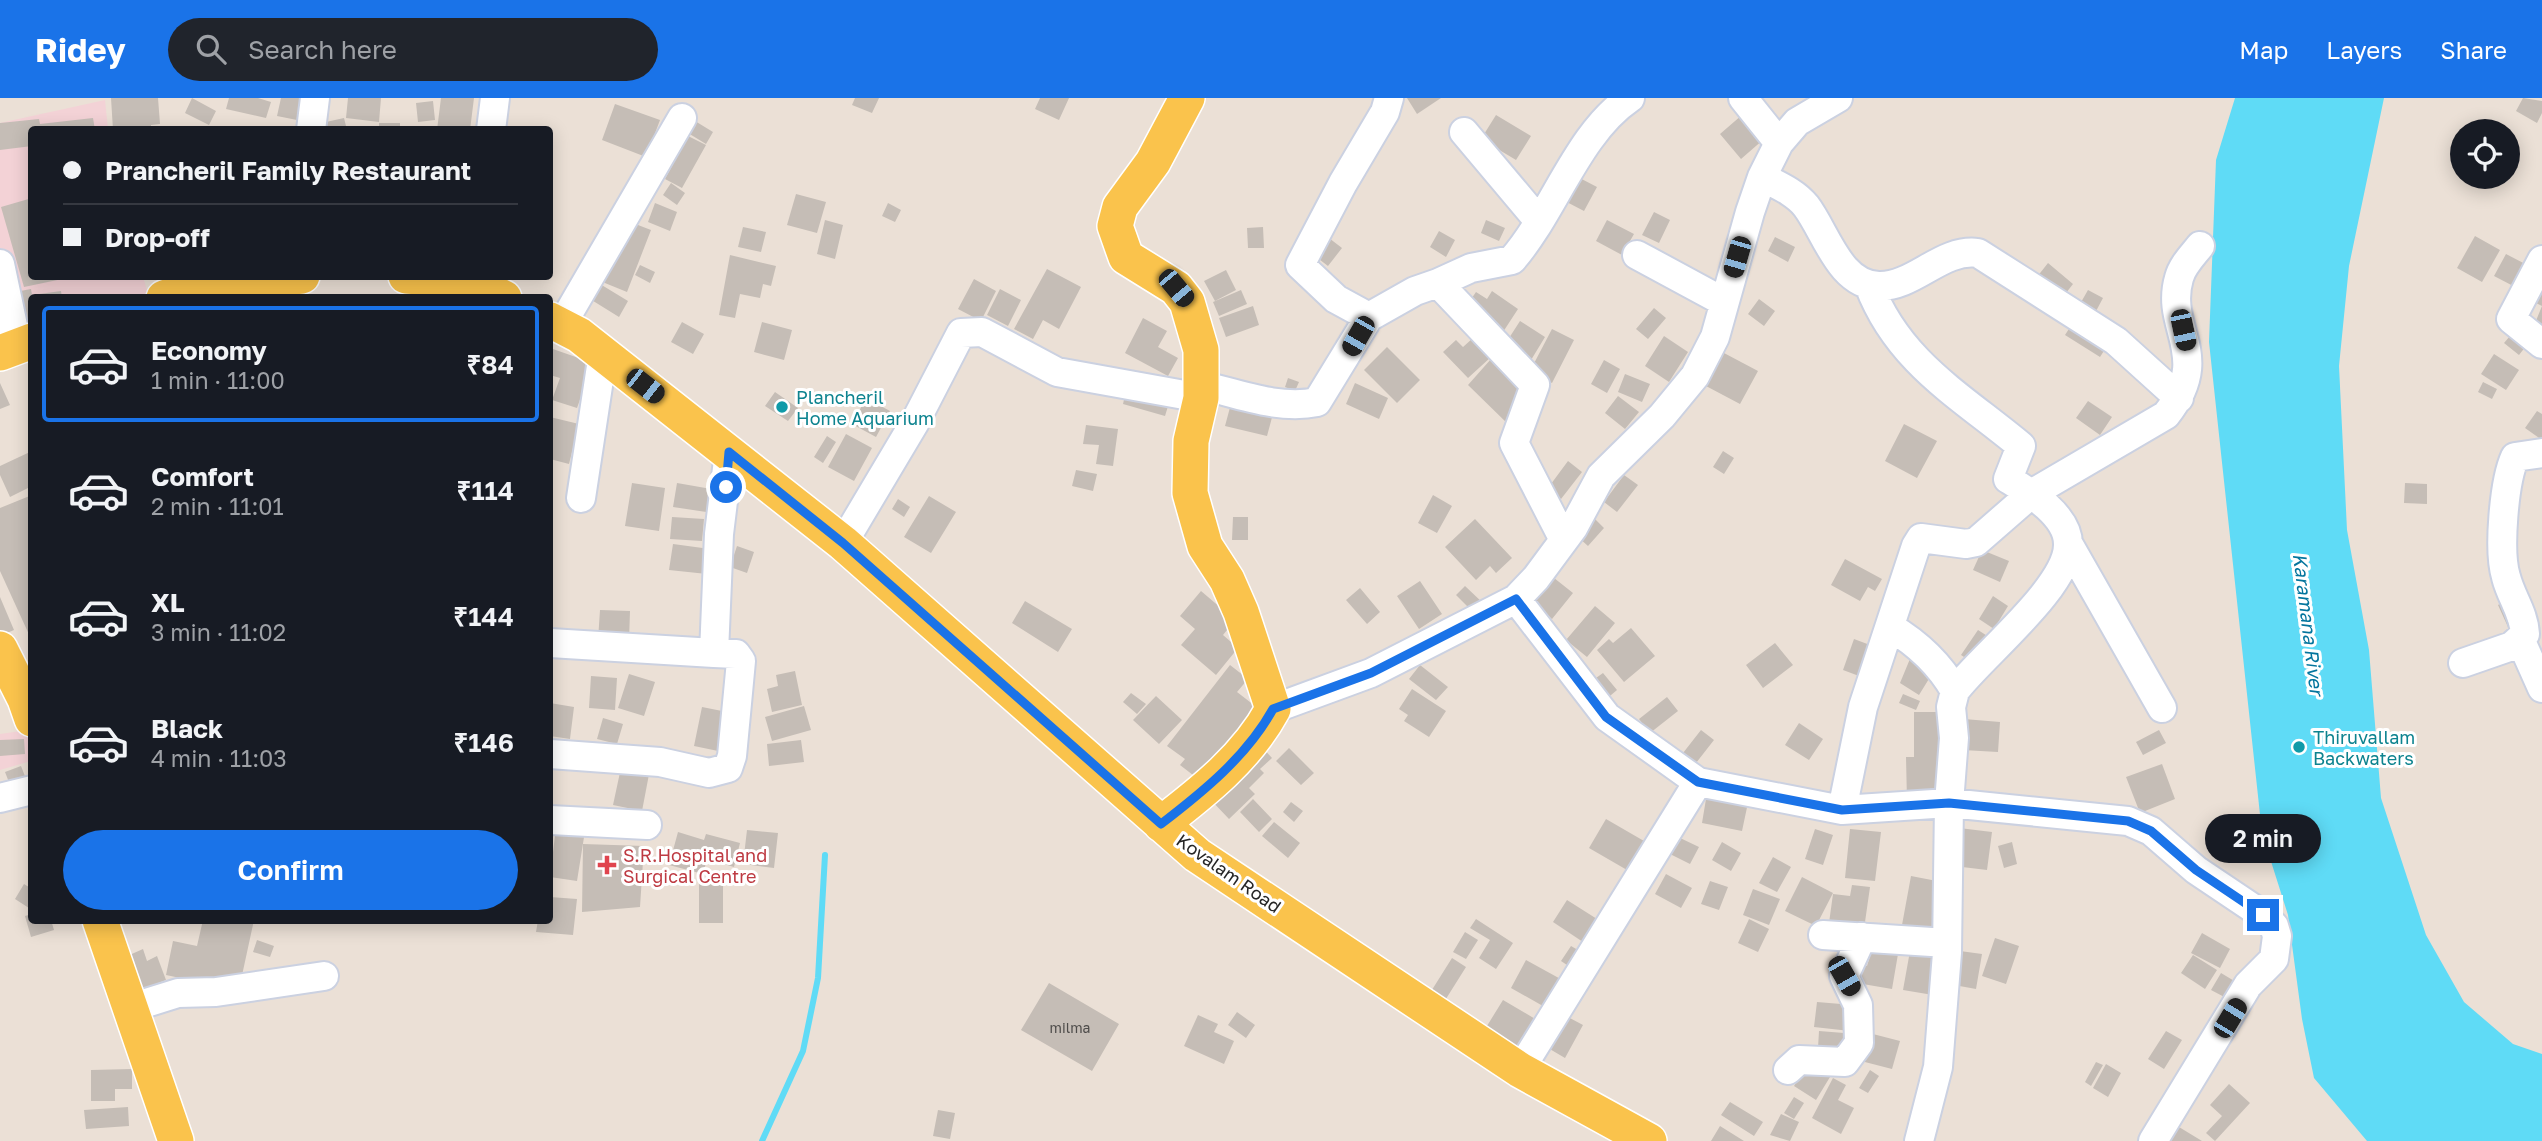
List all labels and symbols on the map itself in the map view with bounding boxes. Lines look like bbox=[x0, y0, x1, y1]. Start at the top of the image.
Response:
car bbox=[1722, 234, 1753, 280]
car bbox=[1155, 265, 1198, 311]
car bbox=[2169, 307, 2198, 353]
car bbox=[1339, 313, 1378, 359]
car bbox=[622, 365, 669, 407]
place label: Plancheril Home Aquarium bbox=[796, 386, 934, 429]
marker: Plancheril Home Aquarium bbox=[774, 399, 790, 415]
route start bbox=[710, 471, 742, 503]
water label: Karamana River bbox=[2289, 552, 2329, 699]
place label: Thiruvallam Backwaters bbox=[2313, 726, 2415, 769]
marker: Thiruvallam Backwaters bbox=[2291, 739, 2307, 755]
callout: 2 min bbox=[2205, 814, 2321, 862]
street label: Kovalam Road bbox=[1172, 829, 1286, 917]
place label: S.R.Hospital and Surgical Centre bbox=[623, 844, 767, 887]
marker: S.R.Hospital and Surgical Centre bbox=[597, 855, 617, 875]
route end bbox=[2247, 899, 2279, 931]
car bbox=[1825, 953, 1864, 999]
car bbox=[2211, 995, 2250, 1041]
house number: milma bbox=[1050, 1019, 1090, 1036]

